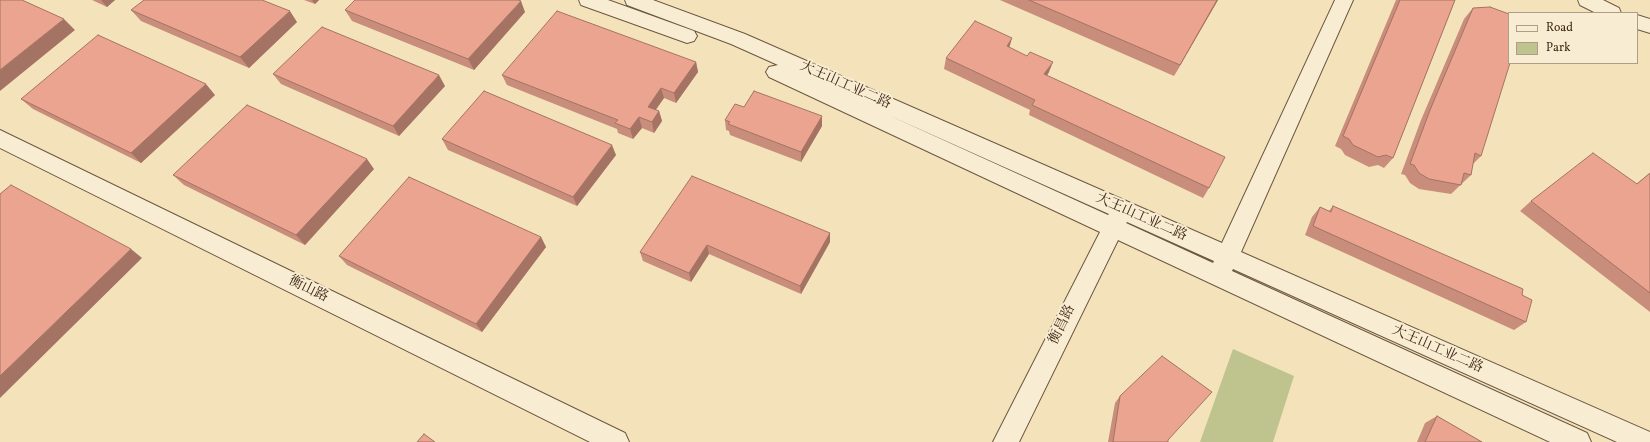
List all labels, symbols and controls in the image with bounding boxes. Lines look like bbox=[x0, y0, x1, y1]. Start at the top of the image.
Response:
legend bbox=[1508, 12, 1638, 64]
text: Road bbox=[1546, 20, 1573, 36]
text: Park bbox=[1546, 40, 1571, 56]
street label: 大王山工业二路 bbox=[797, 58, 893, 114]
street label: 大王山工业二路 bbox=[1093, 190, 1189, 246]
street label: 衡山路 bbox=[285, 273, 331, 307]
street label: 衡昌路 bbox=[1046, 302, 1080, 348]
street label: 大王山工业二路 bbox=[1389, 322, 1485, 378]

